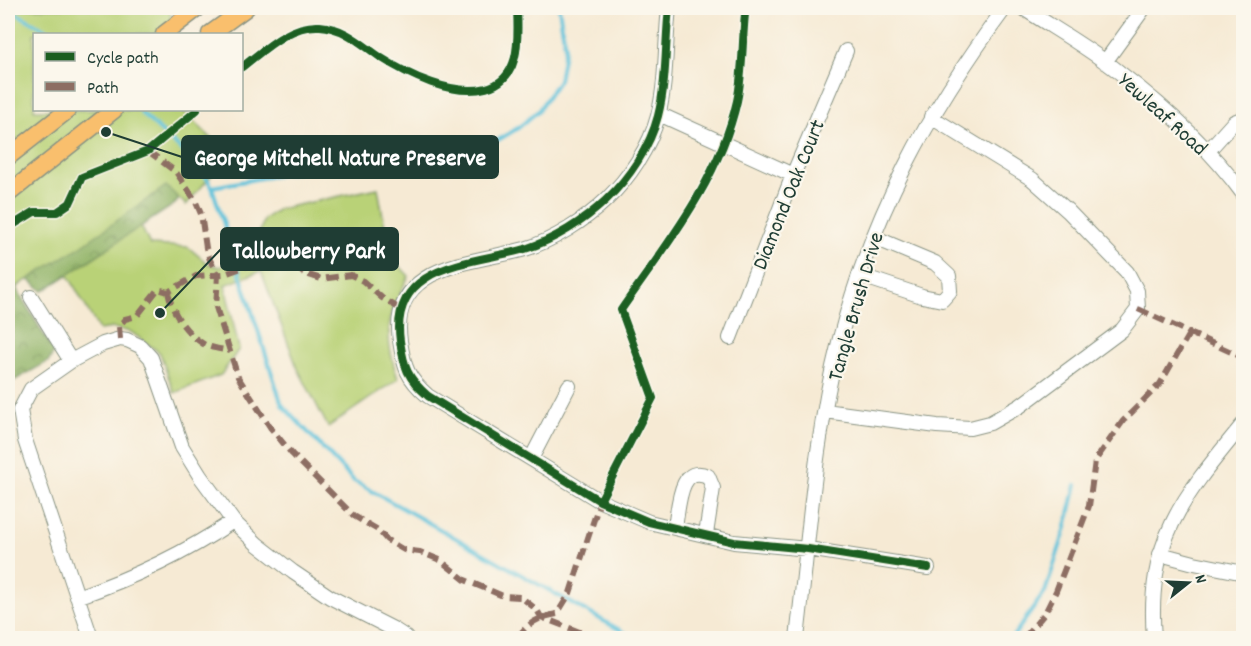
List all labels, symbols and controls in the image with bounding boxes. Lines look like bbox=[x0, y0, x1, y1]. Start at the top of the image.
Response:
legend bbox=[33, 33, 243, 111]
text: Cycle path bbox=[87, 47, 158, 72]
street label: Yewleaf Road bbox=[1110, 67, 1213, 164]
text: Path bbox=[87, 77, 119, 102]
street label: Diamond Oak Court bbox=[746, 116, 835, 275]
callout: George Mitchell Nature Preserve bbox=[182, 136, 498, 178]
text: George Mitchell Nature Preserve bbox=[194, 143, 486, 177]
callout: Tallowberry Park bbox=[221, 228, 398, 270]
street label: Tangle Brush Drive bbox=[821, 229, 893, 385]
text: Tallowberry Park bbox=[232, 236, 386, 270]
north arrow bbox=[1158, 553, 1218, 613]
text: N bbox=[1188, 572, 1212, 587]

